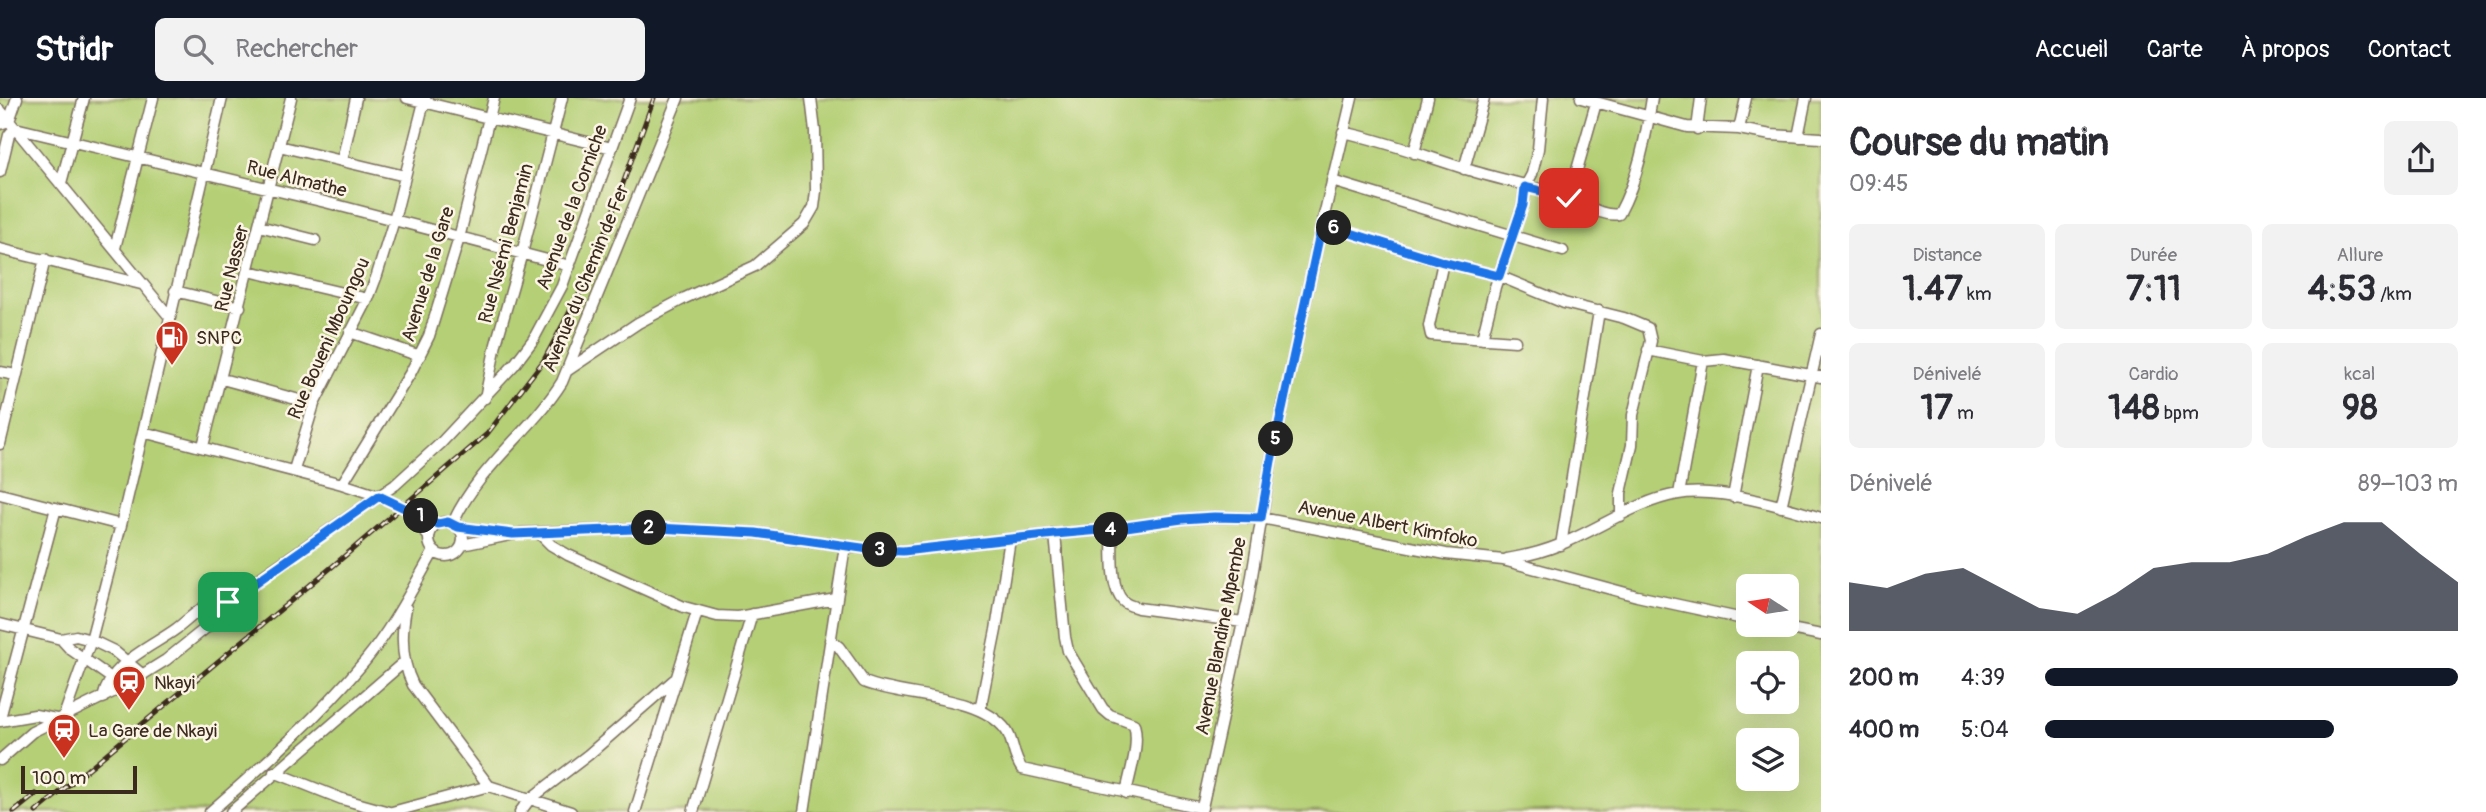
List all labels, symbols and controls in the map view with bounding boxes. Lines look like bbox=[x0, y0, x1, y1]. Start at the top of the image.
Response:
search box bbox=[155, 18, 645, 81]
text: Stridr bbox=[35, 29, 113, 70]
icon: search bbox=[179, 30, 217, 68]
text: Rechercher bbox=[235, 33, 358, 65]
text: Accueil bbox=[2035, 35, 2109, 64]
text: Carte bbox=[2147, 35, 2203, 64]
text: À propos bbox=[2241, 35, 2330, 64]
text: Contact bbox=[2368, 35, 2451, 64]
text: Course du matin bbox=[1849, 119, 2109, 167]
street label: Avenue de la Corniche bbox=[531, 121, 613, 293]
button: share bbox=[2384, 121, 2458, 195]
street label: Rue Almathe bbox=[244, 155, 350, 203]
street label: Rue Nsémi Benjamin bbox=[473, 161, 539, 326]
pin bbox=[1539, 168, 1599, 228]
text: 09:45 bbox=[1849, 169, 1909, 198]
icon: check bbox=[1550, 179, 1588, 217]
street label: Avenue du Chemin de Fer bbox=[537, 181, 635, 376]
street label: Avenue de la Gare bbox=[396, 203, 460, 345]
pin: 6 bbox=[1316, 211, 1352, 246]
text: 6 bbox=[1328, 215, 1339, 239]
street label: Rue Nasser bbox=[210, 222, 254, 314]
text: Distance bbox=[1912, 243, 1982, 267]
text: Durée bbox=[2130, 243, 2177, 267]
text: Allure bbox=[2336, 243, 2383, 267]
street label: Rue Boueni Mboungou bbox=[282, 254, 375, 423]
text: 1.47 bbox=[1903, 267, 1963, 311]
text: 7:11 bbox=[2126, 267, 2181, 311]
text: 4:53 bbox=[2308, 267, 2376, 311]
text: km bbox=[1963, 282, 1992, 306]
text: /km bbox=[2376, 282, 2412, 306]
fuel station icon: SNPC bbox=[153, 318, 191, 367]
place label: SNPC bbox=[196, 326, 242, 350]
text: Dénivelé bbox=[1913, 362, 1982, 386]
text: Cardio bbox=[2129, 362, 2178, 386]
text: kcal bbox=[2344, 362, 2375, 386]
text: 17 bbox=[1921, 386, 1953, 430]
text: 148 bbox=[2108, 386, 2160, 430]
text: 98 bbox=[2342, 386, 2378, 430]
text: m bbox=[1953, 401, 1974, 425]
text: bpm bbox=[2160, 401, 2199, 425]
pin: 5 bbox=[1258, 422, 1294, 456]
text: 5 bbox=[1270, 426, 1281, 450]
text: Dénivelé bbox=[1849, 469, 1933, 498]
text: 89–103 m bbox=[2358, 469, 2458, 498]
street label: Avenue Albert Kimfoko bbox=[1296, 495, 1480, 553]
pin: 1 bbox=[404, 498, 438, 534]
text: 1 bbox=[417, 503, 424, 527]
pin: 2 bbox=[632, 510, 666, 546]
pin: 4 bbox=[1094, 512, 1128, 548]
text: 2 bbox=[643, 515, 654, 539]
text: 4 bbox=[1105, 517, 1116, 541]
pin: 3 bbox=[862, 532, 898, 568]
street label: Avenue Blandine Mpembe bbox=[1190, 535, 1252, 737]
text: 3 bbox=[874, 537, 885, 561]
pin bbox=[198, 572, 258, 632]
north arrow bbox=[1736, 574, 1799, 637]
map controls bbox=[1736, 574, 1799, 791]
icon: arrive bbox=[209, 583, 247, 621]
button: locate bbox=[1736, 651, 1799, 714]
station icon: Nkayi bbox=[110, 663, 148, 712]
text: 200 m bbox=[1849, 663, 1919, 692]
text: 4:39 bbox=[1961, 663, 2005, 692]
place label: Nkayi bbox=[154, 671, 195, 695]
station icon: La Gare de Nkayi bbox=[45, 711, 83, 760]
text: 400 m bbox=[1849, 715, 1919, 744]
text: 5:04 bbox=[1961, 715, 2009, 744]
place label: La Gare de Nkayi bbox=[88, 719, 217, 743]
button: layers bbox=[1736, 728, 1799, 791]
scale bar bbox=[21, 763, 136, 795]
text: 100 m bbox=[32, 766, 86, 790]

